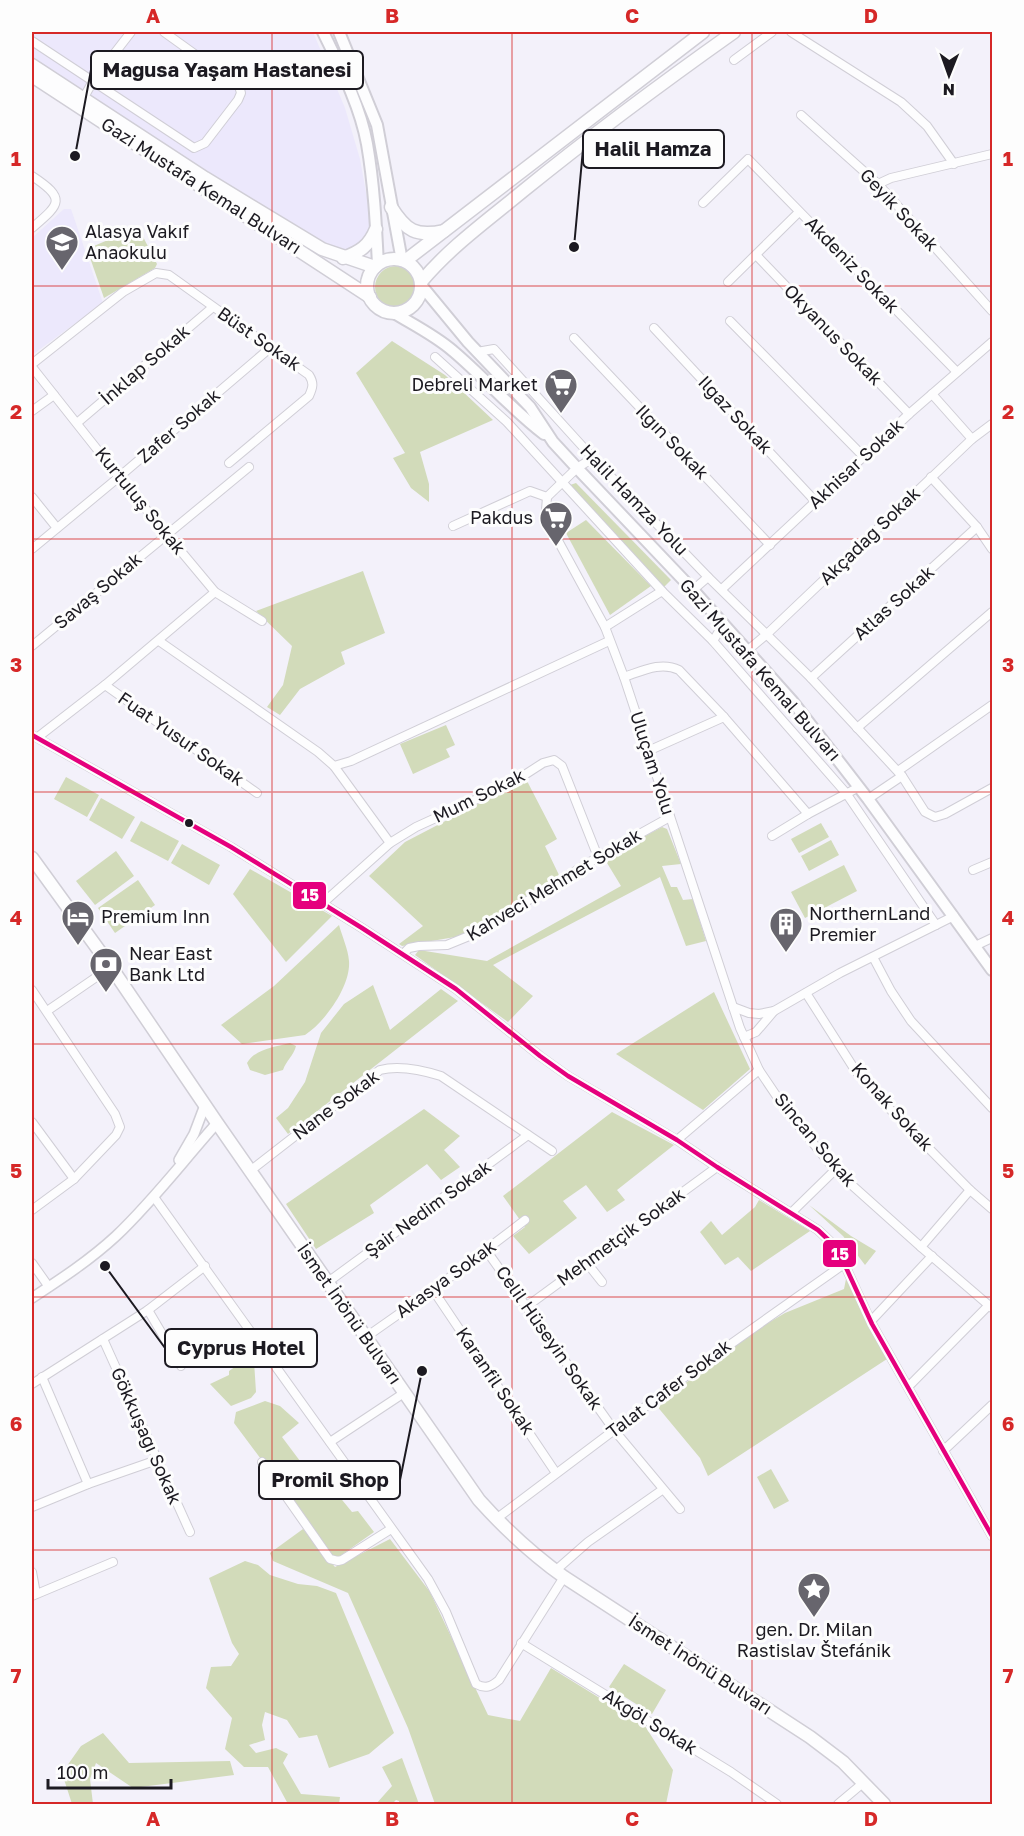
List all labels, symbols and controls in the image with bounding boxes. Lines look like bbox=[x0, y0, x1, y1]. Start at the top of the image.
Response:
text: A bbox=[146, 3, 160, 27]
text: B bbox=[385, 3, 399, 27]
text: C bbox=[625, 3, 639, 27]
text: D bbox=[864, 3, 878, 27]
north arrow bbox=[919, 45, 979, 105]
callout: Mağusa Yaşam Hastanesi bbox=[91, 51, 363, 89]
text: Mağusa Yaşam Hastanesi bbox=[103, 57, 351, 81]
text: N bbox=[942, 80, 955, 100]
street label: Gazi Mustafa Kemal Bulvarı bbox=[97, 112, 306, 258]
callout: Halil Hamza bbox=[583, 130, 724, 168]
text: Halil Hamza bbox=[595, 136, 711, 160]
text: 1 bbox=[11, 146, 21, 170]
text: 1 bbox=[1003, 146, 1013, 170]
street label: Geyik Sokak bbox=[856, 163, 944, 255]
street label: Akdeniz Sokak bbox=[801, 211, 904, 317]
place label: Alasya Vakıf Anaokulu bbox=[85, 220, 190, 263]
school or university icon: Alasya Vakıf Anaokulu bbox=[44, 224, 80, 271]
street label: Okyanus Sokak bbox=[780, 279, 887, 389]
street label: Büst Sokak bbox=[214, 301, 306, 375]
street label: İnklap Sokak bbox=[95, 320, 193, 409]
supermarket icon: Debreli Market bbox=[543, 367, 579, 414]
street label: Ilgaz Sokak bbox=[694, 371, 777, 458]
place label: Debreli Market bbox=[411, 373, 538, 395]
street label: Zafer Sokak bbox=[133, 383, 224, 467]
text: 2 bbox=[10, 399, 22, 423]
street label: Ilgın Sokak bbox=[632, 399, 714, 483]
text: 2 bbox=[1002, 399, 1014, 423]
street label: Akhisar Sokak bbox=[803, 414, 907, 513]
street label: Halil Hamza Yolu bbox=[576, 439, 693, 559]
street label: Kurtuluş Sokak bbox=[91, 442, 191, 558]
street label: Akçadağ Sokak bbox=[814, 482, 924, 589]
supermarket icon: Pakdus bbox=[538, 500, 574, 547]
place label: Pakdus bbox=[470, 506, 533, 528]
street label: Savaş Sokak bbox=[49, 547, 146, 633]
street label: Atlas Sokak bbox=[848, 560, 938, 644]
street label: Gazi Mustafa Kemal Bulvarı bbox=[676, 574, 846, 765]
text: 3 bbox=[10, 652, 22, 676]
text: 3 bbox=[1002, 652, 1014, 676]
street label: Fuat Yusuf Sokak bbox=[114, 687, 249, 790]
street label: Uluçam Yolu bbox=[626, 708, 680, 817]
street label: Mum Sokak bbox=[429, 763, 528, 827]
unlabelled marker bbox=[183, 817, 195, 829]
street label: Kahveci Mehmet Sokak bbox=[462, 823, 645, 945]
line badge: 15 bbox=[292, 881, 327, 910]
text: 15 bbox=[301, 885, 319, 905]
hotel icon: Premium Inn bbox=[60, 899, 96, 946]
place label: NorthernLand Premier bbox=[809, 902, 930, 945]
text: 4 bbox=[10, 905, 22, 929]
place label: Premium Inn bbox=[101, 905, 210, 927]
text: 4 bbox=[1002, 905, 1014, 929]
building icon: NorthernLand Premier bbox=[768, 906, 804, 953]
place label: Near East Bank Ltd bbox=[129, 942, 213, 985]
bank icon: Near East Bank Ltd bbox=[88, 946, 124, 993]
street label: Konak Sokak bbox=[847, 1058, 938, 1155]
street label: Nane Sokak bbox=[288, 1065, 383, 1144]
street label: Sincan Sokak bbox=[770, 1088, 861, 1191]
street label: Şair Nedim Sokak bbox=[360, 1155, 495, 1262]
text: 5 bbox=[10, 1158, 22, 1182]
text: 5 bbox=[1002, 1158, 1014, 1182]
street label: Mehmetçik Sokak bbox=[552, 1182, 689, 1290]
street label: Akasya Sokak bbox=[391, 1234, 500, 1322]
street label: İsmet İnönü Bulvarı bbox=[293, 1239, 407, 1388]
line badge: 15 bbox=[822, 1239, 857, 1268]
text: 15 bbox=[831, 1244, 849, 1264]
street label: Celil Hüseyin Sokak bbox=[492, 1261, 608, 1414]
street label: Karanfil Sokak bbox=[452, 1323, 540, 1438]
callout: Cyprus Hotel bbox=[165, 1329, 317, 1367]
street label: Talat Cafer Sokak bbox=[602, 1334, 735, 1442]
text: Cyprus Hotel bbox=[177, 1335, 305, 1359]
street label: Gökkuşağı Sokak bbox=[107, 1364, 187, 1507]
text: 6 bbox=[10, 1411, 22, 1435]
text: 6 bbox=[1002, 1411, 1014, 1435]
callout: Promil Shop bbox=[259, 1461, 400, 1499]
text: Promil Shop bbox=[271, 1467, 389, 1491]
place icon: gen. Dr. Milan Rastislav Štefánik bbox=[796, 1571, 832, 1618]
street label: İsmet İnönü Bulvarı bbox=[624, 1609, 777, 1719]
place label: gen. Dr. Milan Rastislav Štefánik bbox=[737, 1618, 891, 1661]
text: 7 bbox=[11, 1663, 22, 1687]
text: 7 bbox=[1003, 1663, 1014, 1687]
street label: Akgöl Sokak bbox=[599, 1684, 702, 1759]
scale bar bbox=[48, 1752, 171, 1790]
text: 100 m bbox=[57, 1761, 108, 1783]
text: A bbox=[146, 1806, 160, 1830]
text: B bbox=[385, 1806, 399, 1830]
text: C bbox=[625, 1806, 639, 1830]
text: D bbox=[864, 1806, 878, 1830]

